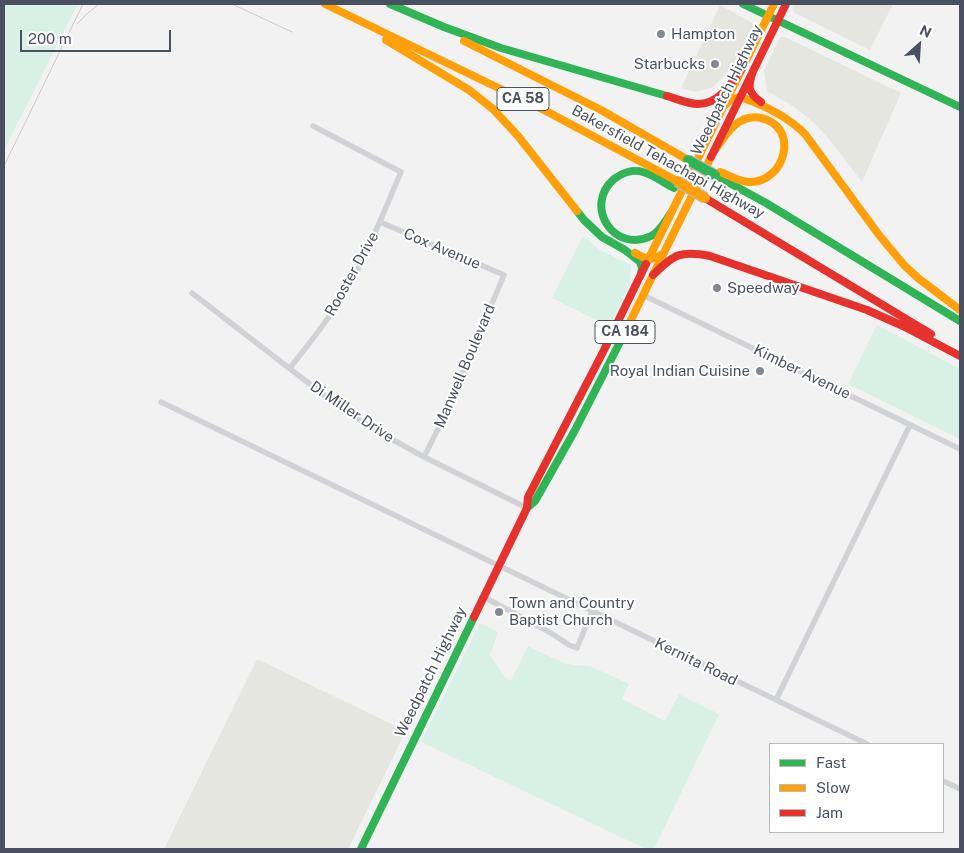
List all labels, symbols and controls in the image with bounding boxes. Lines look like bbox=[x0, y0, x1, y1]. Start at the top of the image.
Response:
scale bar bbox=[22, 20, 174, 52]
north arrow bbox=[894, 20, 944, 70]
street label: Weedpatch Highway bbox=[688, 22, 766, 158]
text: N bbox=[917, 22, 934, 41]
place label: Hampton bbox=[671, 25, 735, 43]
marker: Hampton bbox=[655, 28, 667, 40]
text: 200 m bbox=[28, 30, 72, 47]
place label: Starbucks bbox=[634, 55, 705, 73]
marker: Starbucks bbox=[709, 58, 721, 70]
road number: CA 58 bbox=[497, 88, 549, 110]
street label: Bakersfield Tehachapi Highway bbox=[568, 101, 768, 223]
street label: Cox Avenue bbox=[401, 225, 483, 273]
street label: Rooster Drive bbox=[321, 229, 383, 319]
place label: Speedway bbox=[727, 279, 800, 297]
marker: Speedway bbox=[711, 282, 723, 294]
street label: Manwell Boulevard bbox=[431, 301, 499, 431]
road number: CA 184 bbox=[595, 321, 655, 344]
street label: Kimber Avenue bbox=[751, 341, 853, 403]
place label: Royal Indian Cuisine bbox=[610, 362, 750, 380]
marker: Royal Indian Cuisine bbox=[754, 365, 766, 377]
street label: Di Miller Drive bbox=[307, 377, 397, 447]
place label: Town and Country Baptist Church bbox=[509, 594, 635, 629]
street label: Weedpatch Highway bbox=[392, 604, 470, 740]
marker: Town and Country Baptist Church bbox=[493, 606, 505, 618]
street label: Kernita Road bbox=[652, 634, 740, 690]
legend bbox=[769, 743, 944, 833]
text: Fast bbox=[816, 754, 846, 771]
text: Slow bbox=[816, 779, 850, 796]
text: Jam bbox=[816, 804, 843, 821]

